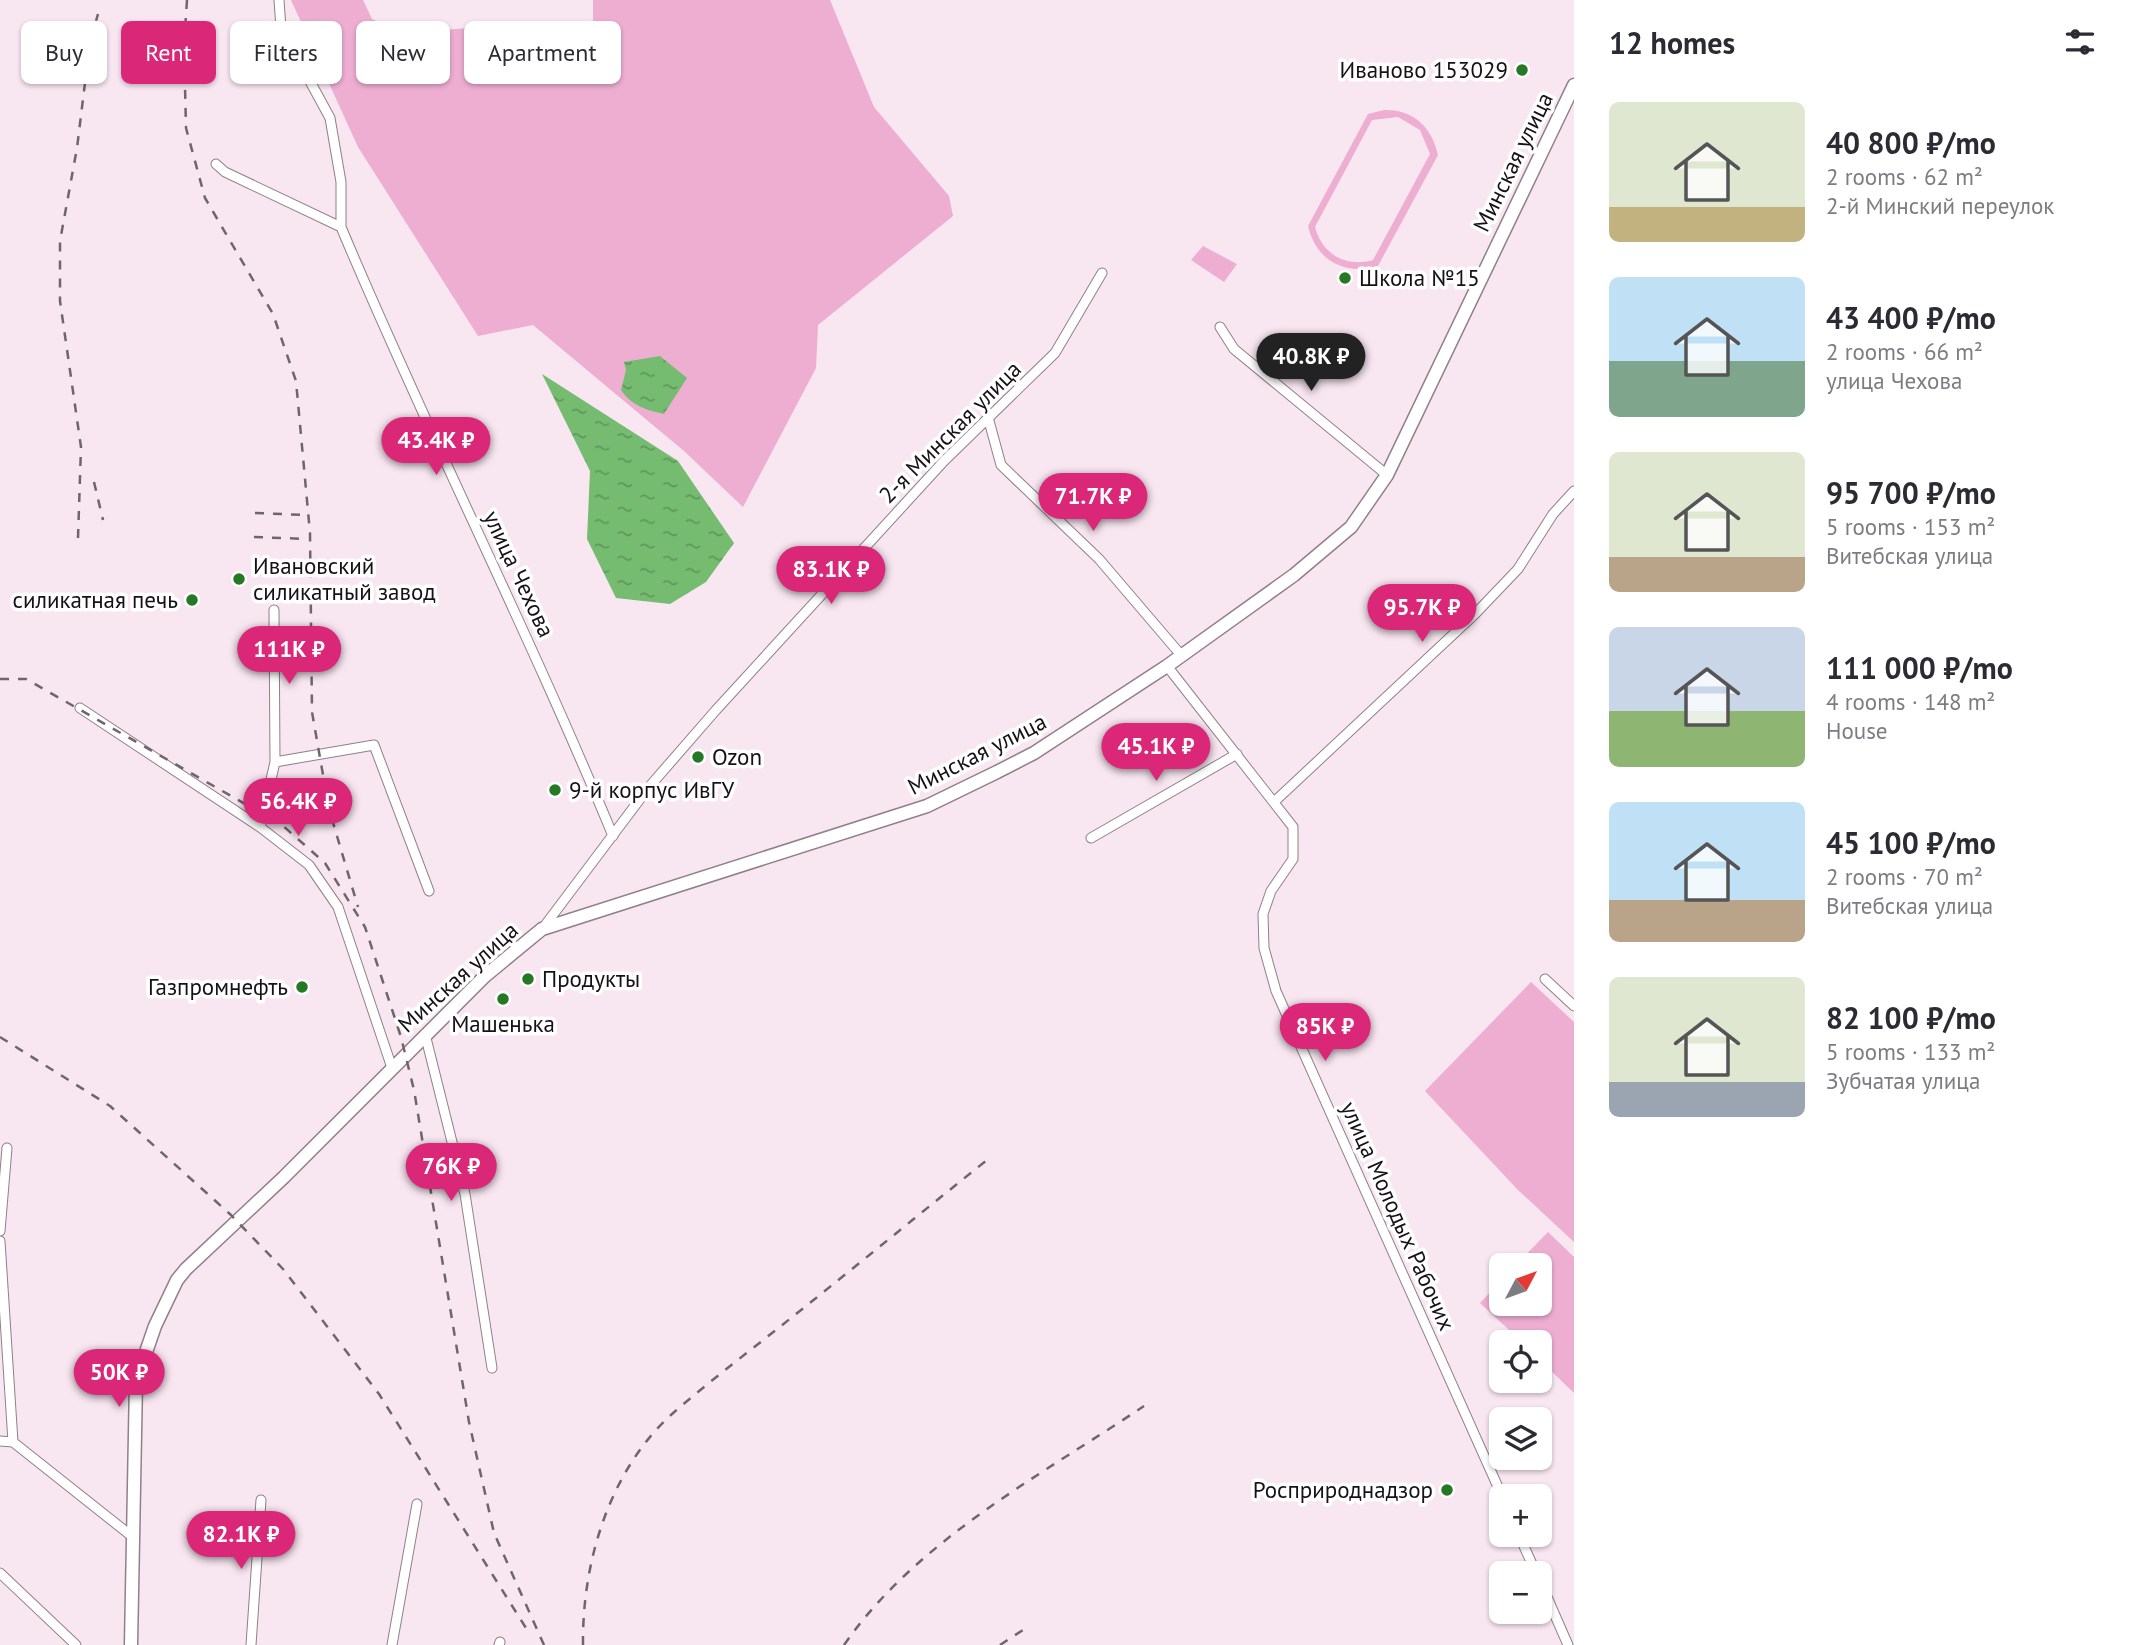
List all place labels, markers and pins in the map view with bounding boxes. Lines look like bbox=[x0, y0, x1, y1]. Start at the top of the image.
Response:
place label: Иваново 153029 bbox=[1340, 55, 1508, 84]
marker: Иваново 153029 bbox=[1514, 62, 1530, 78]
place label: Школа №15 bbox=[1359, 263, 1480, 292]
marker: Школа №15 bbox=[1337, 270, 1353, 286]
pin: 40.8K ₽ bbox=[1246, 334, 1376, 393]
pin: 43.4K ₽ bbox=[371, 418, 501, 477]
pin: 71.7K ₽ bbox=[1028, 474, 1158, 533]
pin: 83.1K ₽ bbox=[766, 546, 896, 606]
place label: Ивановский силикатный завод bbox=[253, 551, 436, 606]
marker: Ивановский силикатный завод bbox=[231, 571, 247, 587]
pin: 95.7K ₽ bbox=[1357, 584, 1487, 644]
place label: силикатная печь bbox=[13, 585, 178, 614]
marker: силикатная печь bbox=[184, 592, 200, 608]
pin: 111K ₽ bbox=[232, 626, 346, 686]
pin: 45.1K ₽ bbox=[1091, 724, 1221, 783]
place label: Ozon bbox=[712, 742, 762, 771]
marker: Ozon bbox=[690, 749, 706, 765]
place label: 9-й корпус ИвГУ bbox=[569, 775, 734, 804]
pin: 56.4K ₽ bbox=[233, 778, 363, 838]
marker: 9-й корпус ИвГУ bbox=[547, 782, 563, 798]
place label: Продукты bbox=[542, 964, 640, 993]
marker: Продукты bbox=[520, 971, 536, 987]
place label: Газпромнефть bbox=[148, 972, 288, 1001]
marker: Газпромнефть bbox=[294, 979, 310, 995]
marker: Машенька bbox=[495, 991, 511, 1007]
pin: 85K ₽ bbox=[1276, 1004, 1374, 1063]
place label: Машенька bbox=[451, 1009, 555, 1038]
pin: 76K ₽ bbox=[402, 1144, 500, 1203]
pin: 50K ₽ bbox=[70, 1350, 168, 1409]
place label: Росприроднадзор bbox=[1253, 1475, 1433, 1504]
marker: Росприроднадзор bbox=[1439, 1482, 1455, 1498]
pin: 82.1K ₽ bbox=[176, 1512, 306, 1571]

